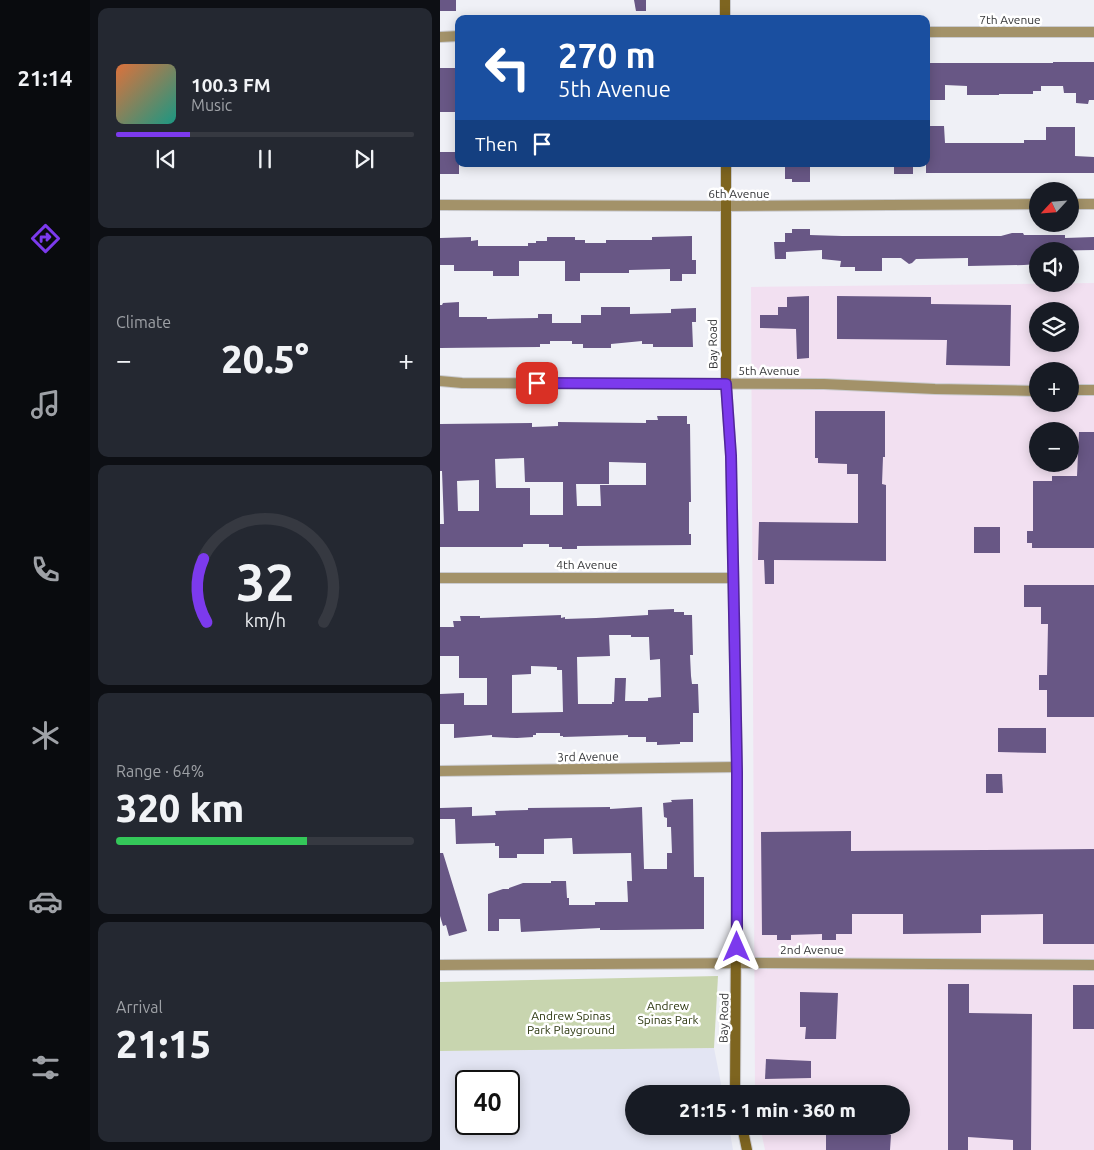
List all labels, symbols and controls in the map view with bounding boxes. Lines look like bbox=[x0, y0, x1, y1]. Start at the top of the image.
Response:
street label: 7th Avenue bbox=[979, 13, 1041, 26]
icon: left bbox=[475, 35, 540, 100]
text: 270 m bbox=[558, 35, 656, 75]
text: 21:14 bbox=[17, 65, 73, 90]
text: 100.3 FM bbox=[191, 74, 271, 96]
text: 5th Avenue bbox=[558, 76, 671, 101]
text: Music bbox=[191, 96, 232, 114]
icon: arrive bbox=[528, 130, 556, 158]
text: Then bbox=[475, 133, 518, 155]
icon: previous bbox=[152, 145, 180, 173]
icon: pause bbox=[251, 145, 279, 173]
icon: next bbox=[350, 145, 378, 173]
north arrow bbox=[1029, 182, 1079, 232]
map controls bbox=[1029, 182, 1079, 472]
street label: 6th Avenue bbox=[708, 187, 770, 200]
icon: directions bbox=[28, 221, 63, 256]
button: sound bbox=[1029, 242, 1079, 292]
button: layers bbox=[1029, 302, 1079, 352]
text: Climate bbox=[116, 313, 171, 331]
street label: Bay Road bbox=[706, 319, 719, 369]
text: 20.5° bbox=[221, 338, 309, 380]
text: − bbox=[116, 344, 132, 375]
text: + bbox=[398, 344, 414, 375]
pin bbox=[516, 362, 558, 404]
button: + bbox=[1029, 362, 1079, 412]
street label: 5th Avenue bbox=[738, 364, 800, 377]
icon: arrive bbox=[523, 369, 551, 397]
icon: music bbox=[28, 387, 63, 422]
button: − bbox=[1029, 422, 1079, 472]
icon: phone bbox=[28, 552, 63, 587]
text: 32 bbox=[236, 553, 294, 611]
street label: 4th Avenue bbox=[556, 558, 618, 571]
text: km/h bbox=[244, 610, 286, 630]
icon: climate bbox=[28, 718, 63, 753]
street label: 3rd Avenue bbox=[557, 749, 619, 764]
text: Range · 64% bbox=[116, 762, 204, 780]
text: 320 km bbox=[116, 787, 244, 829]
icon: car bbox=[28, 884, 63, 919]
position arrow bbox=[710, 920, 762, 972]
street label: 2nd Avenue bbox=[780, 943, 844, 956]
street label: Bay Road bbox=[717, 993, 730, 1043]
text: Arrival bbox=[116, 998, 163, 1016]
park label: Andrew Spinas Park bbox=[637, 999, 699, 1026]
park label: Andrew Spinas Park Playground bbox=[527, 1009, 615, 1036]
text: 21:15 bbox=[116, 1023, 211, 1065]
icon: filters bbox=[28, 1050, 63, 1085]
speed limit sign: 40 bbox=[455, 1070, 520, 1135]
text: 21:15 · 1 min · 360 m bbox=[679, 1099, 856, 1121]

